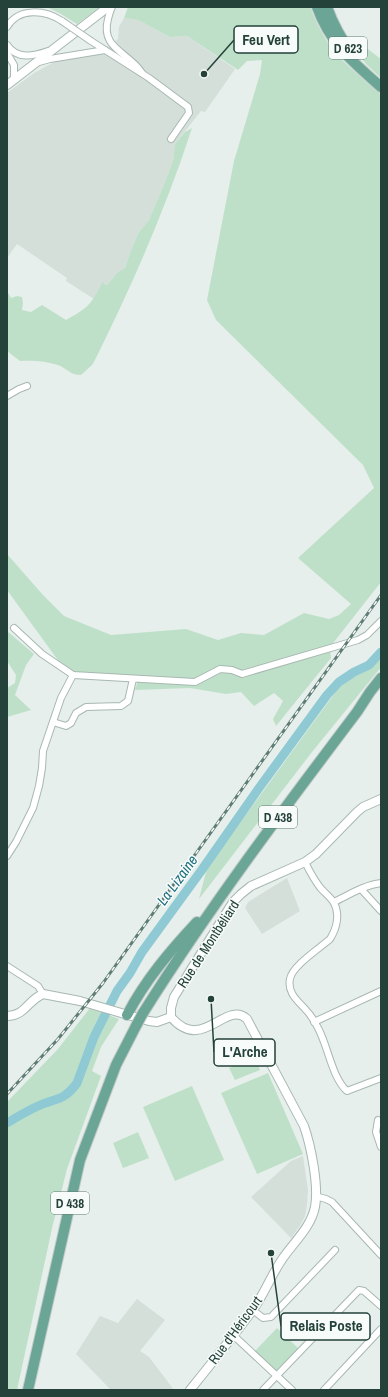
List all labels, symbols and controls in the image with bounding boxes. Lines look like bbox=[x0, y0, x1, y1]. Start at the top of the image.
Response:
callout: Feu Vert bbox=[234, 26, 298, 53]
text: Feu Vert bbox=[242, 29, 290, 50]
road number: D 623 bbox=[329, 37, 367, 59]
road number: D 438 bbox=[259, 806, 297, 828]
water label: La Lizaine bbox=[152, 850, 202, 909]
street label: Rue de Montbéliard bbox=[173, 897, 243, 991]
callout: L'Arche bbox=[214, 1039, 275, 1066]
text: L'Arche bbox=[222, 1041, 268, 1062]
road number: D 438 bbox=[51, 1192, 89, 1214]
street label: Rue d'Héricourt bbox=[204, 1292, 266, 1368]
callout: Relais Poste bbox=[281, 1313, 370, 1340]
text: Relais Poste bbox=[289, 1315, 363, 1336]

